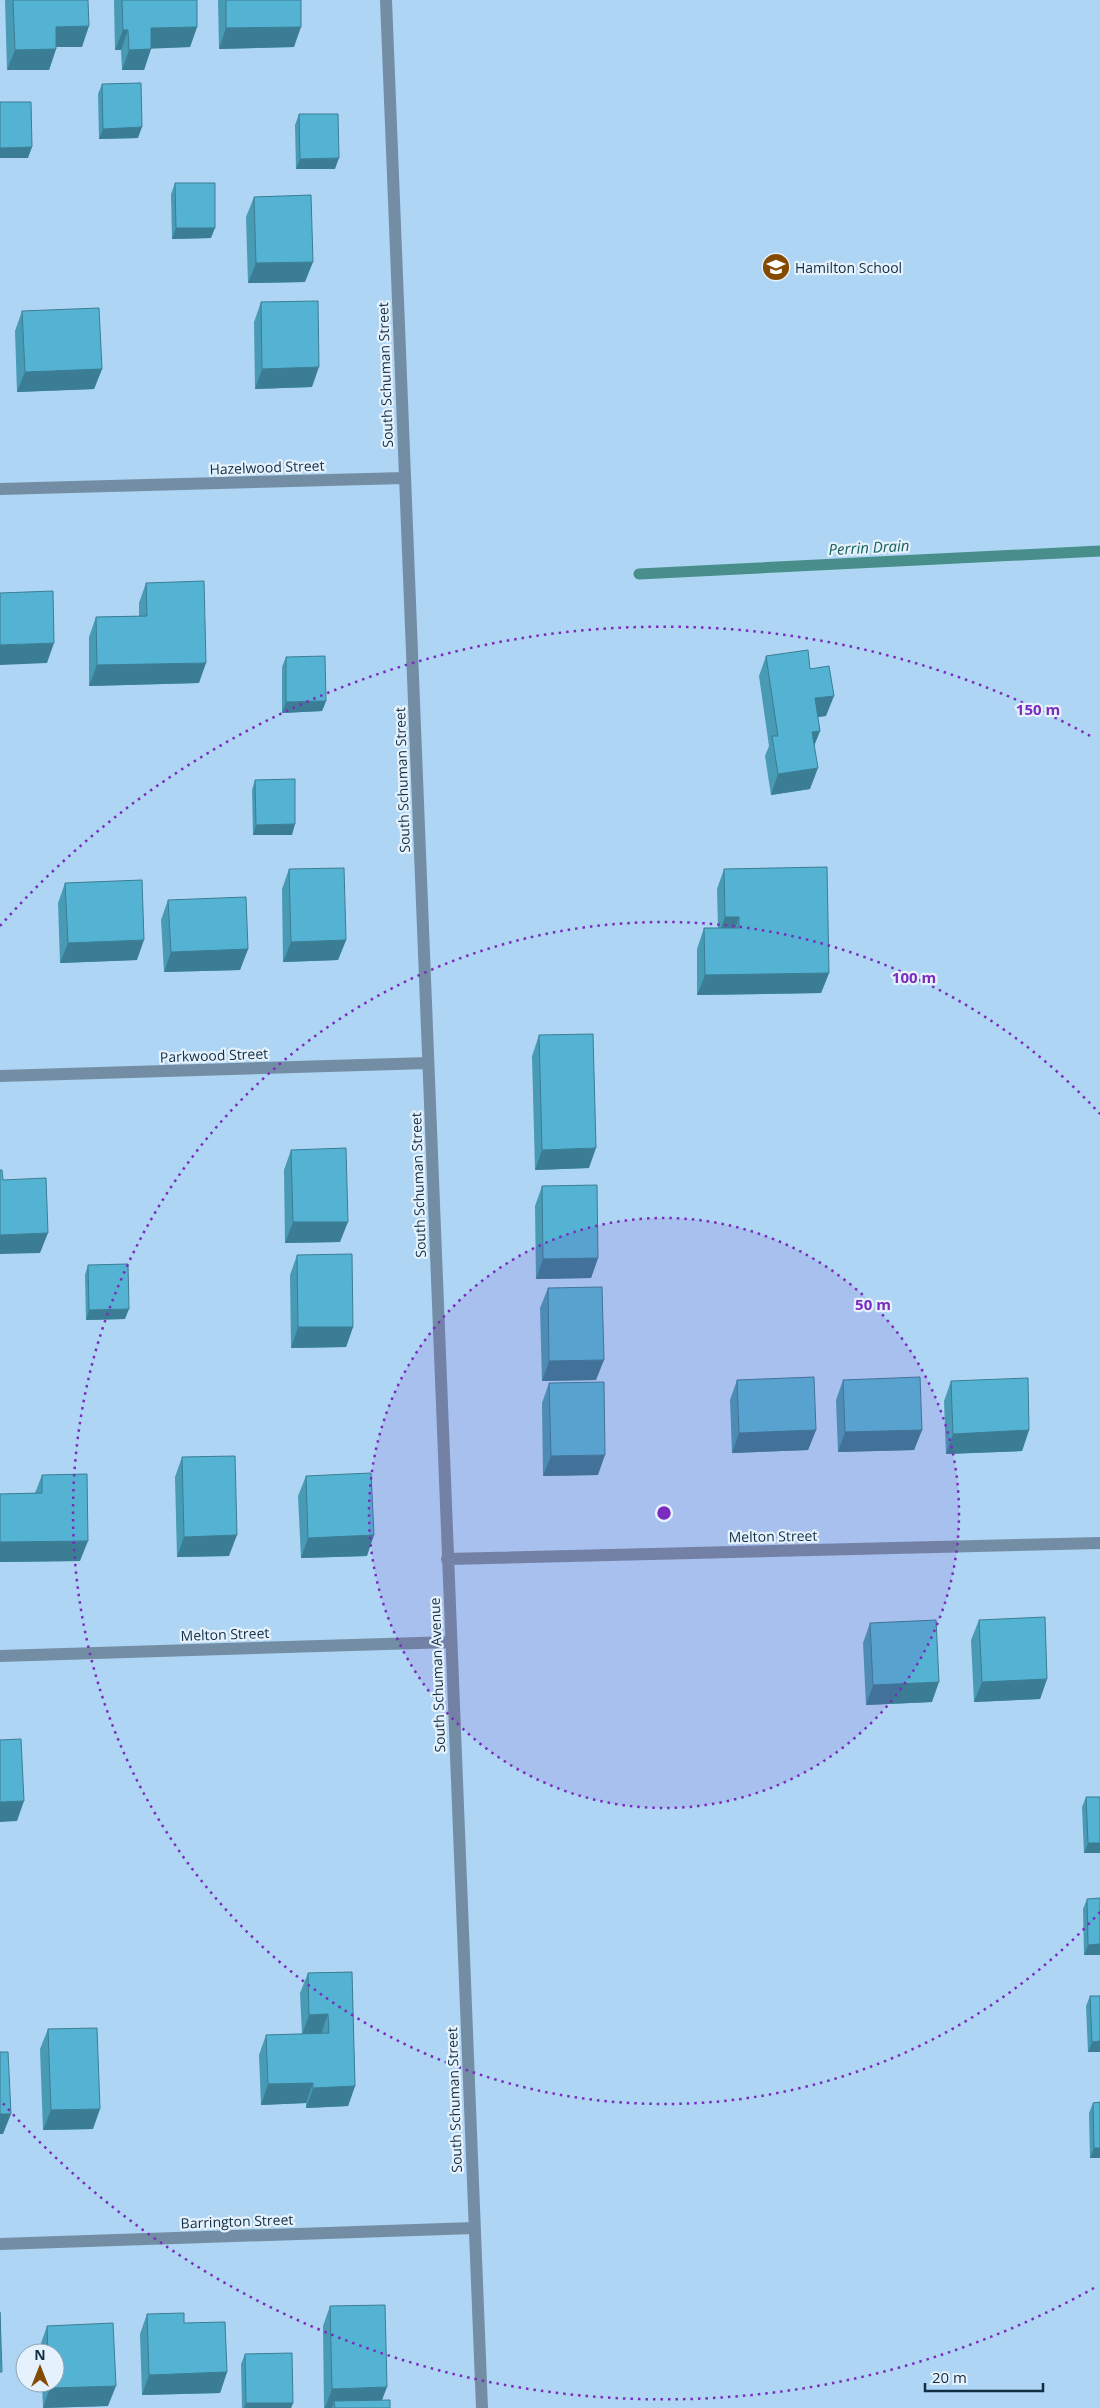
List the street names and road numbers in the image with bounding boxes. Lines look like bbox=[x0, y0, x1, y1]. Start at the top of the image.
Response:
street label: South Schuman Street bbox=[373, 302, 397, 448]
street label: Hazelwood Street bbox=[209, 455, 325, 479]
street label: South Schuman Street bbox=[390, 707, 414, 853]
street label: Parkwood Street bbox=[160, 1044, 268, 1066]
street label: South Schuman Street bbox=[406, 1112, 430, 1258]
street label: Melton Street bbox=[728, 1526, 818, 1546]
street label: South Schuman Avenue bbox=[425, 1597, 449, 1753]
street label: Melton Street bbox=[180, 1623, 270, 1645]
street label: South Schuman Street bbox=[442, 2027, 466, 2173]
street label: Barrington Street bbox=[180, 2210, 294, 2232]

